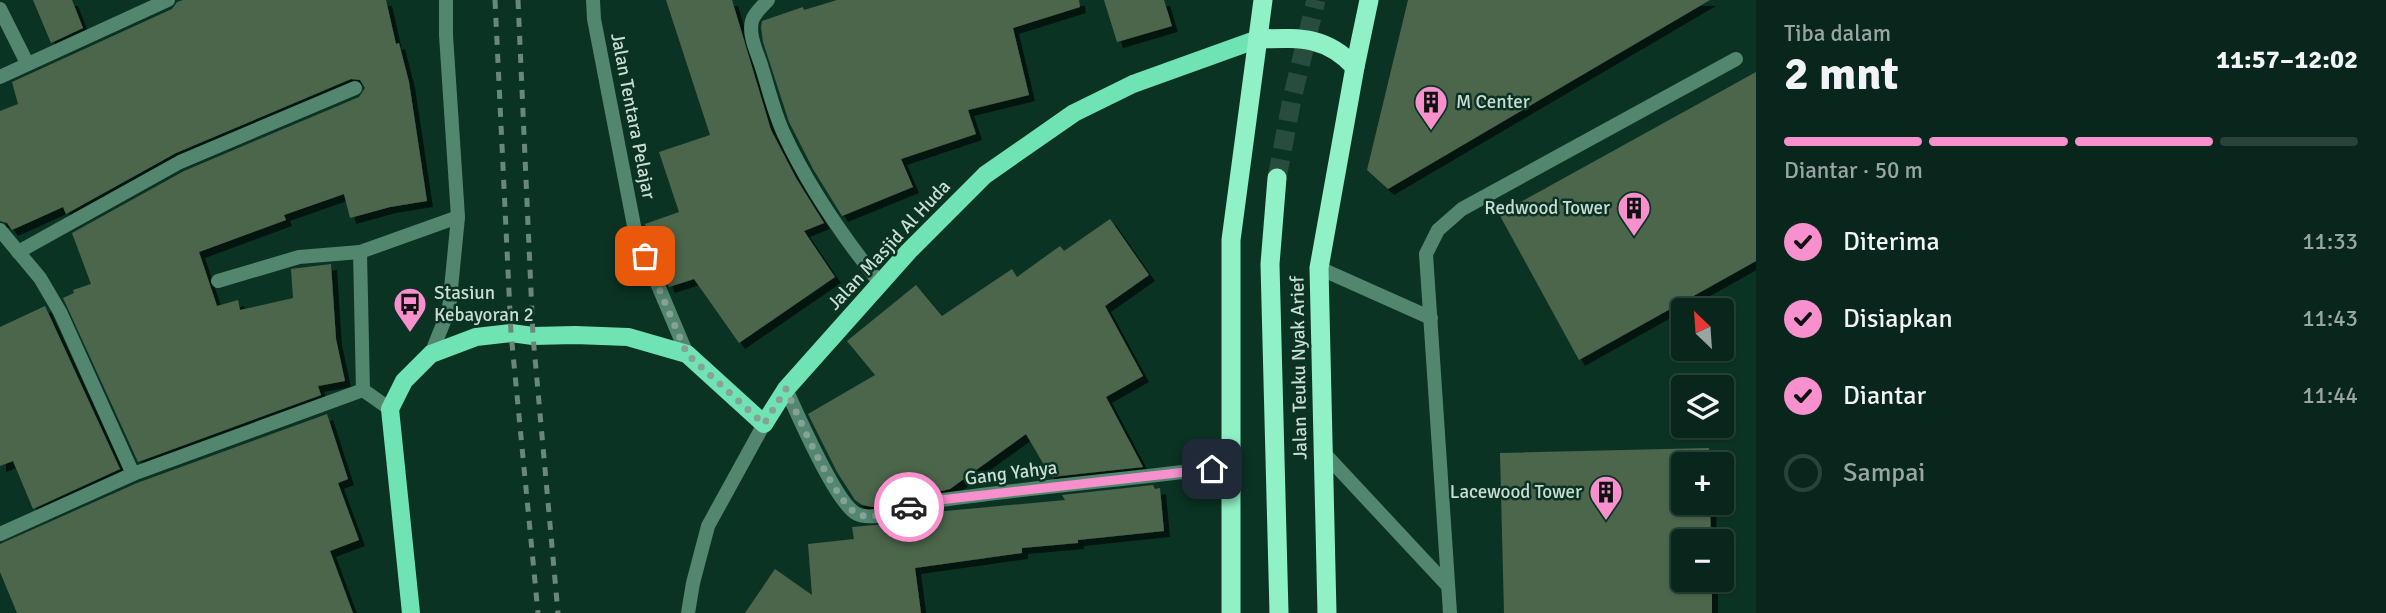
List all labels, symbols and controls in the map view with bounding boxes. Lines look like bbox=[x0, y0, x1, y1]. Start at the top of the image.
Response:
text: Tiba dalam bbox=[1784, 19, 1891, 48]
street label: Jalan Tentara Pelajar bbox=[605, 31, 661, 201]
text: 11:57–12:02 bbox=[2216, 44, 2358, 76]
text: 2 mnt bbox=[1784, 46, 1899, 102]
building icon: M Center bbox=[1412, 83, 1450, 132]
place label: M Center bbox=[1456, 90, 1530, 114]
text: Diantar · 50 m bbox=[1784, 156, 1923, 185]
street label: Jalan Masjid Al Huda bbox=[822, 175, 956, 315]
building icon: Redwood Tower bbox=[1615, 189, 1653, 238]
place label: Redwood Tower bbox=[1484, 196, 1610, 220]
icon: check bbox=[1784, 223, 1822, 261]
pin bbox=[615, 226, 675, 286]
text: Diterima bbox=[1843, 226, 1940, 258]
text: 11:33 bbox=[2302, 227, 2358, 256]
icon: bag bbox=[626, 237, 664, 275]
street label: Jalan Teuku Nyak Arief bbox=[1285, 274, 1313, 460]
place label: Stasiun Kebayoran 2 bbox=[434, 281, 534, 327]
bus stop icon: Stasiun Kebayoran 2 bbox=[391, 285, 429, 334]
north arrow bbox=[1671, 298, 1734, 360]
map controls bbox=[1671, 298, 1734, 592]
icon: check bbox=[1784, 300, 1822, 338]
text: Disiapkan bbox=[1843, 303, 1953, 335]
text: 11:43 bbox=[2302, 304, 2358, 333]
button: layers bbox=[1671, 375, 1734, 438]
icon: check bbox=[1784, 377, 1822, 415]
text: Diantar bbox=[1843, 380, 1926, 412]
text: 11:44 bbox=[2302, 381, 2358, 410]
pin bbox=[1182, 439, 1242, 499]
icon: home bbox=[1193, 450, 1231, 488]
button: + bbox=[1671, 452, 1734, 515]
street label: Gang Yahya bbox=[963, 455, 1059, 491]
text: Sampai bbox=[1843, 457, 1925, 489]
courier bbox=[874, 472, 944, 542]
building icon: Lacewood Tower bbox=[1587, 473, 1625, 522]
place label: Lacewood Tower bbox=[1450, 480, 1582, 504]
icon: car bbox=[890, 488, 928, 526]
button: − bbox=[1671, 529, 1734, 592]

